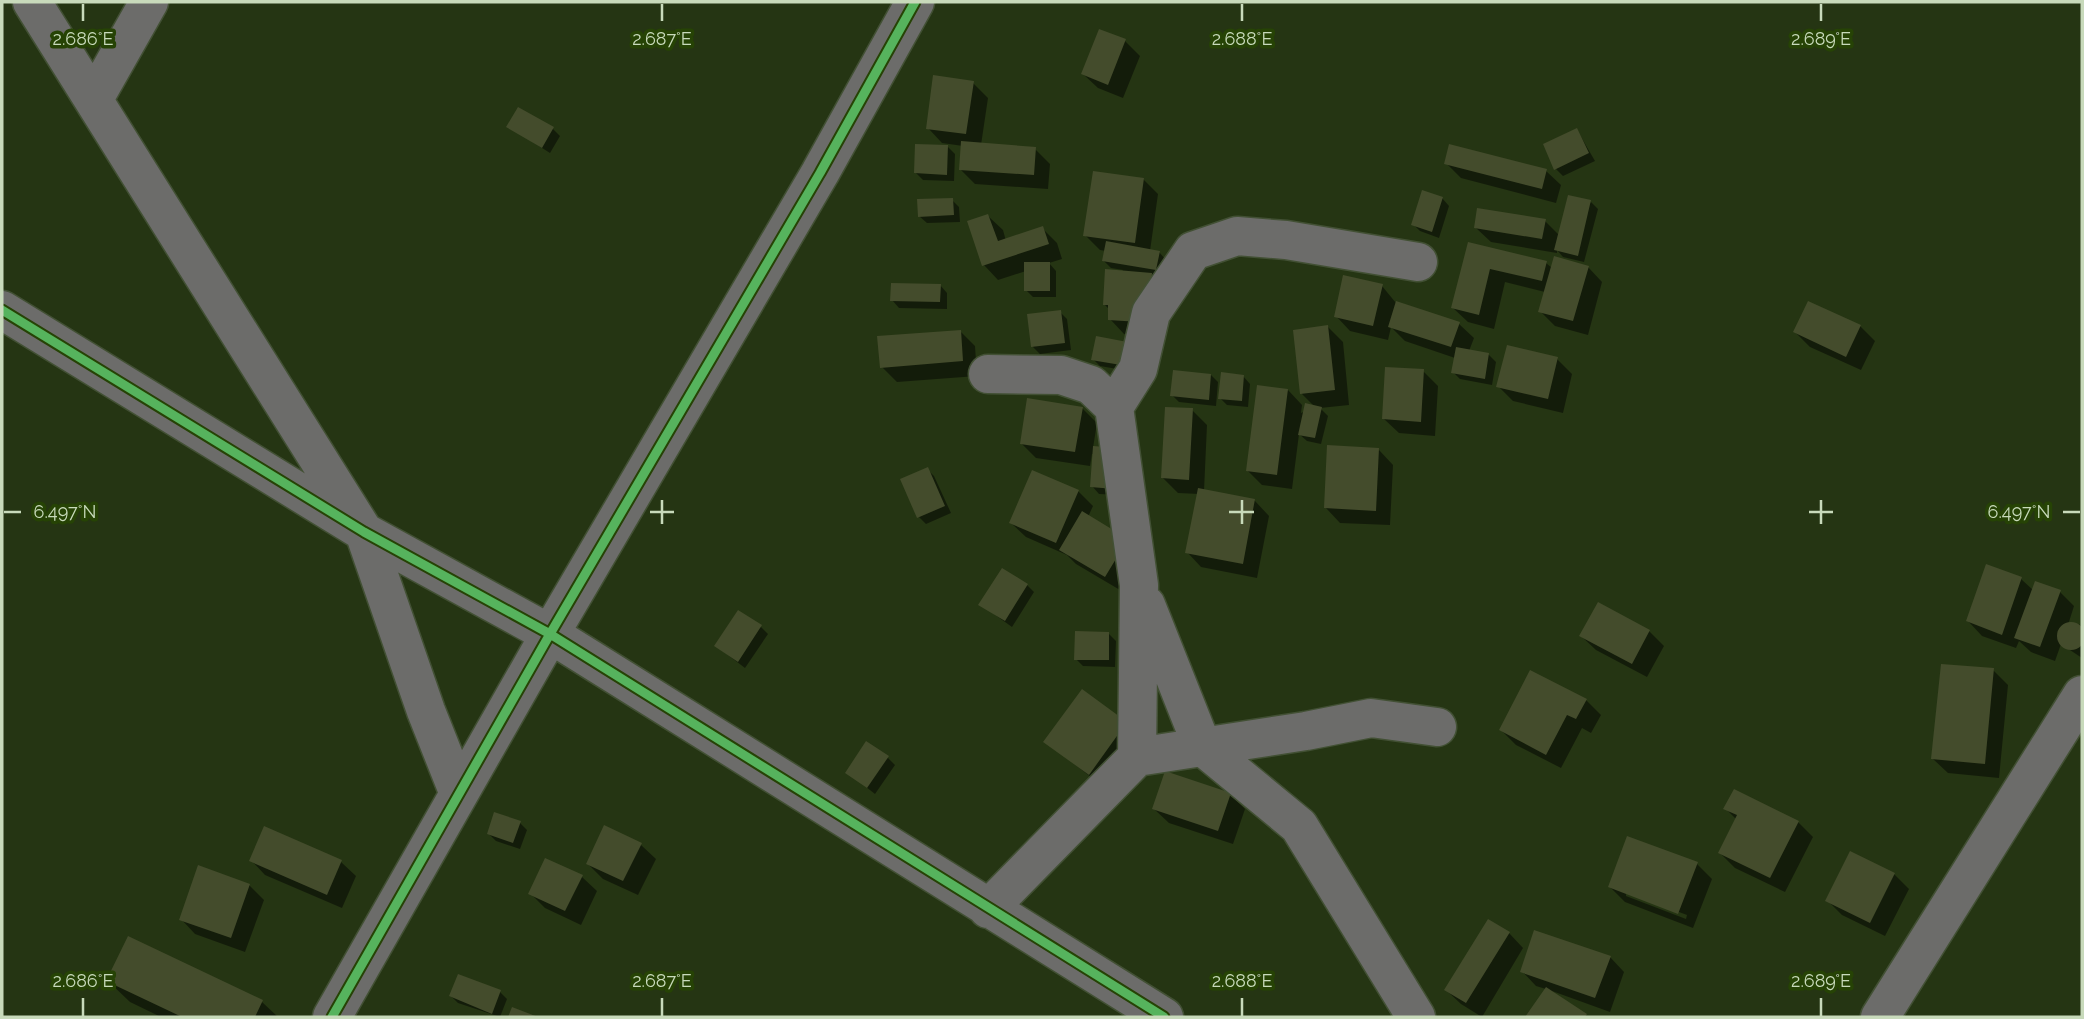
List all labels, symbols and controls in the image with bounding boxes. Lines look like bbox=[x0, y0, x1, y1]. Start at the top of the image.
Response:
text: 2.686°E bbox=[53, 28, 113, 49]
text: 2.687°E bbox=[632, 28, 692, 49]
text: 2.688°E bbox=[1212, 28, 1272, 49]
text: 2.689°E bbox=[1791, 28, 1851, 49]
text: 6.497°N bbox=[34, 501, 96, 522]
text: 6.497°N bbox=[1988, 501, 2050, 522]
text: 2.686°E bbox=[53, 970, 113, 991]
text: 2.687°E bbox=[632, 970, 692, 991]
text: 2.688°E bbox=[1212, 970, 1272, 991]
text: 2.689°E bbox=[1791, 970, 1851, 991]

